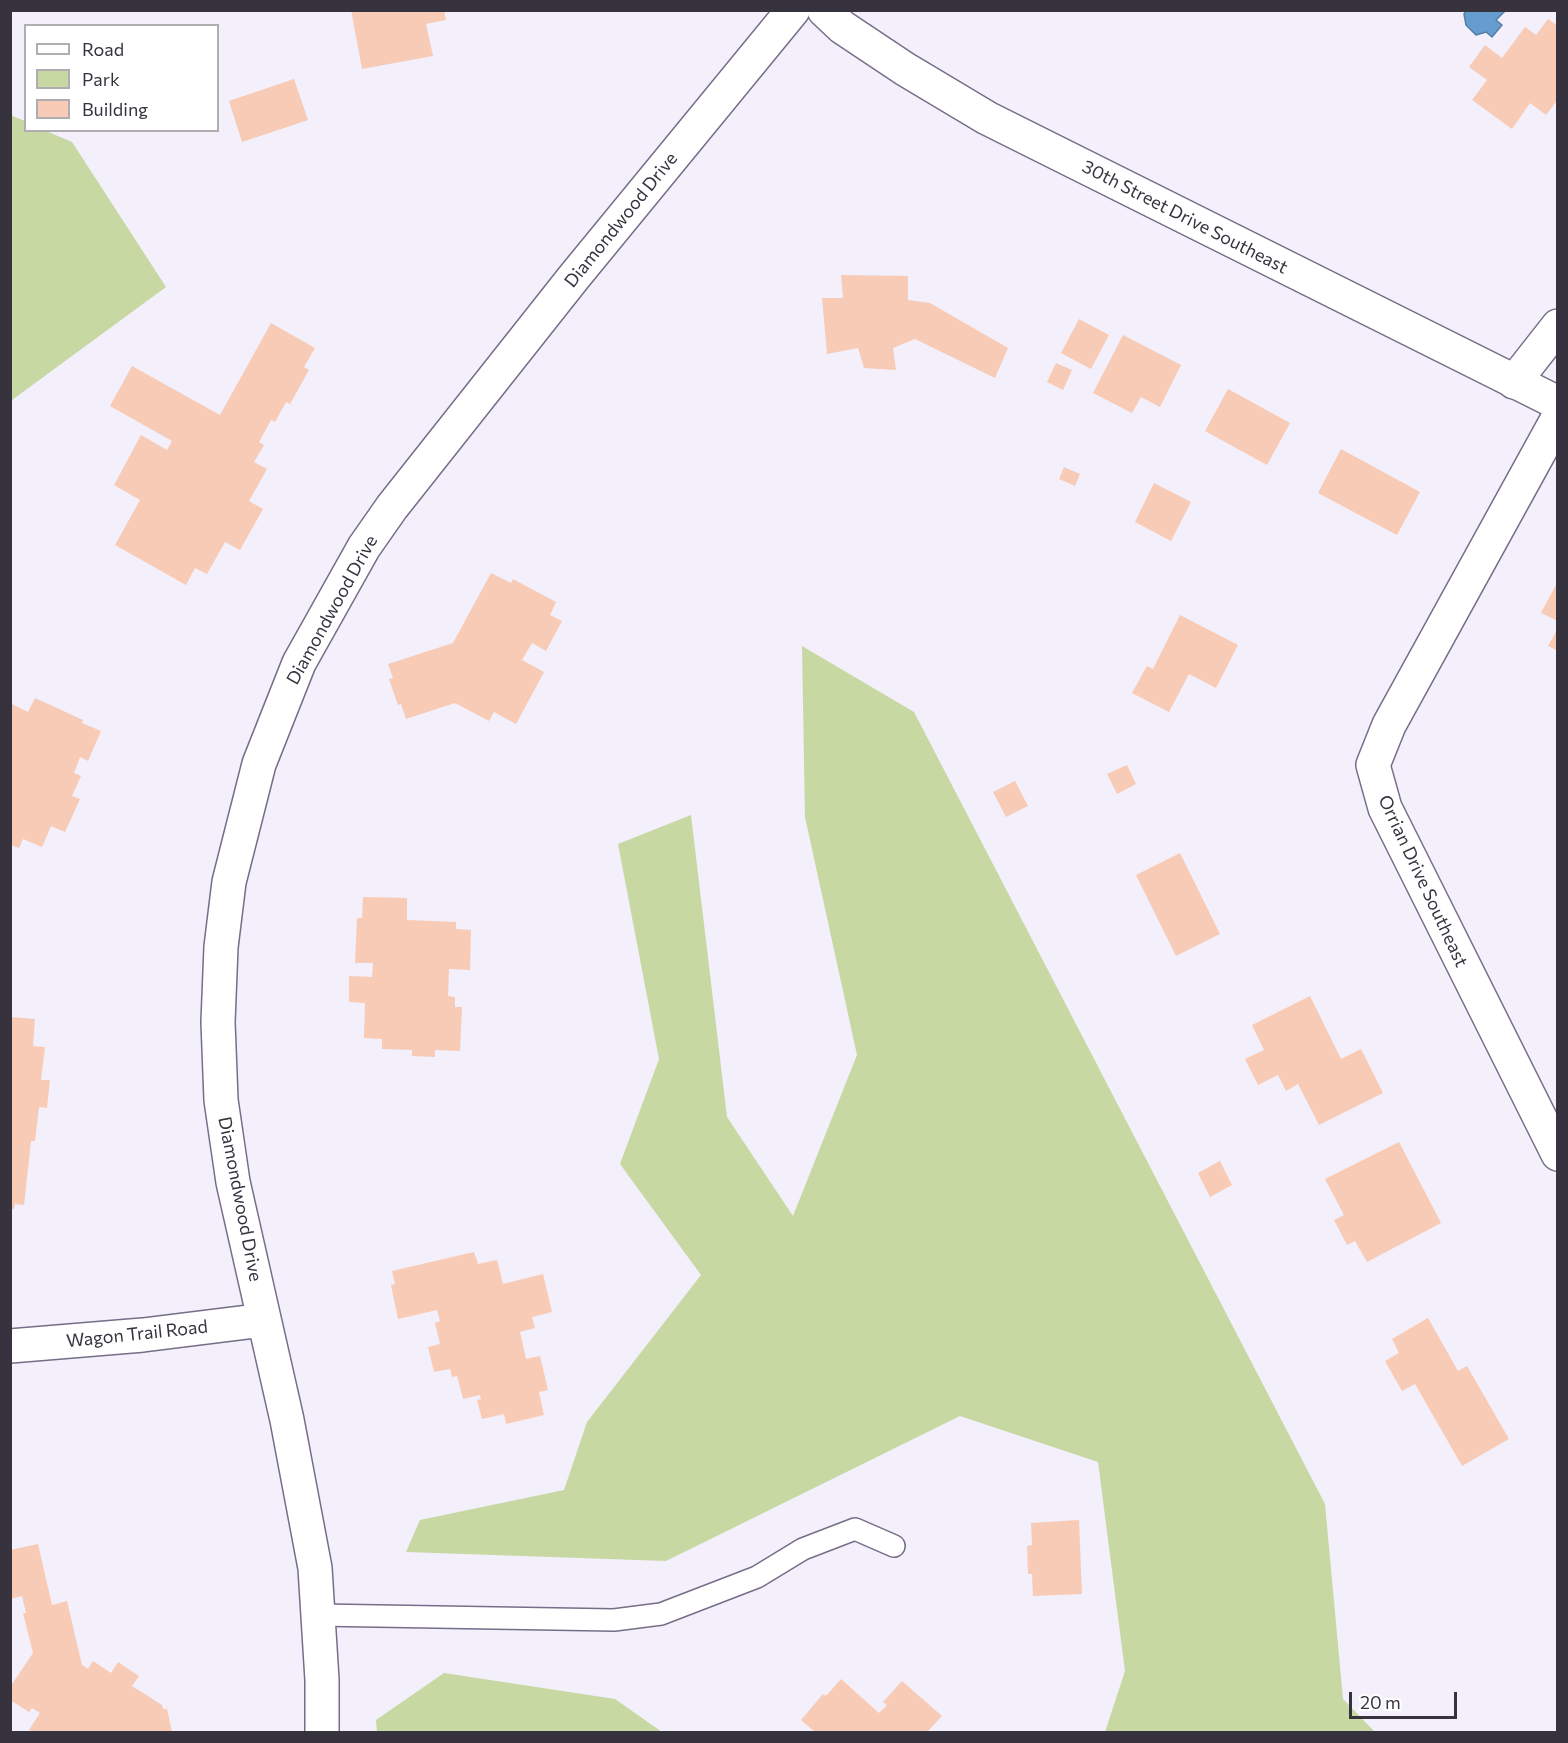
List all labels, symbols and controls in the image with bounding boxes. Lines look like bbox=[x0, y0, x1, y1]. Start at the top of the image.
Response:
legend bbox=[24, 24, 219, 132]
text: Road bbox=[82, 38, 124, 60]
text: Park bbox=[82, 68, 120, 90]
text: Building bbox=[82, 98, 148, 120]
street label: Diamondwood Drive bbox=[560, 148, 682, 292]
street label: 30th Street Drive Southeast bbox=[1079, 156, 1291, 278]
street label: Diamondwood Drive bbox=[282, 532, 382, 688]
street label: Orrian Drive Southeast bbox=[1374, 792, 1472, 970]
street label: Diamondwood Drive bbox=[213, 1115, 267, 1283]
street label: Wagon Trail Road bbox=[65, 1316, 209, 1352]
scale bar bbox=[1352, 1680, 1460, 1718]
text: 20 m bbox=[1360, 1691, 1401, 1713]

